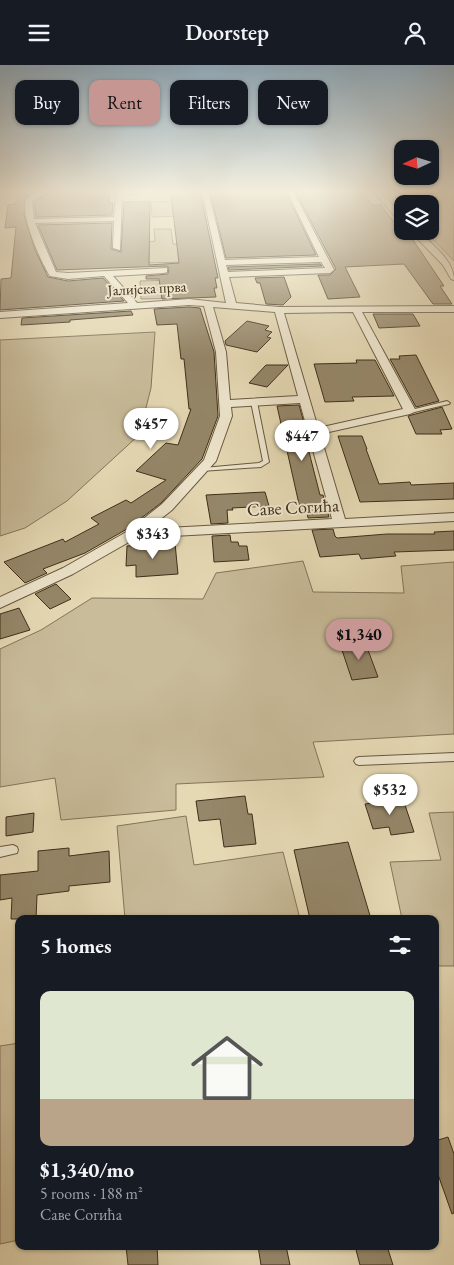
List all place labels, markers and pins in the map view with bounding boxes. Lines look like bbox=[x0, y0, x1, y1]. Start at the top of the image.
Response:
pin: $457 bbox=[121, 407, 181, 450]
pin: $447 bbox=[272, 419, 332, 462]
pin: $343 bbox=[123, 517, 183, 560]
pin: $1,340 bbox=[318, 619, 400, 661]
pin: $532 bbox=[360, 773, 420, 816]

